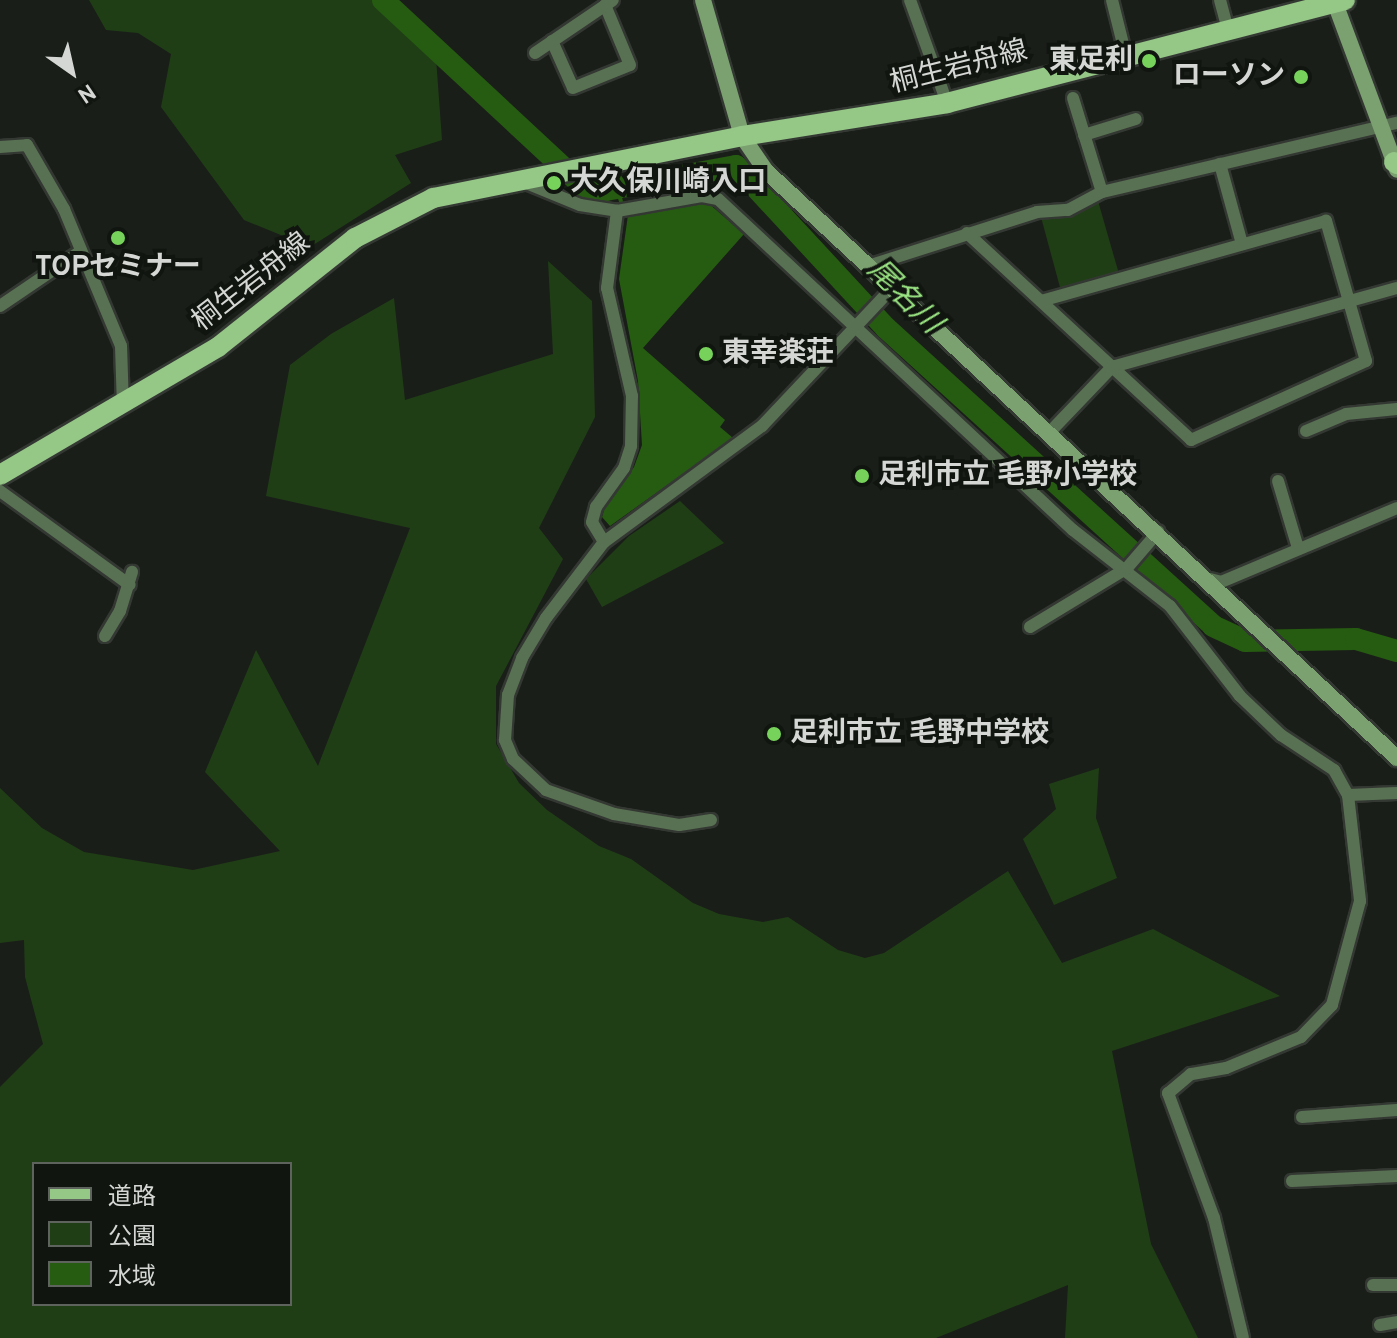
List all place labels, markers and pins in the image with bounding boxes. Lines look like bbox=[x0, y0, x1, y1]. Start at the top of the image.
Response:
place label: 東足利 bbox=[1049, 44, 1133, 78]
marker: 東足利 bbox=[1140, 52, 1158, 70]
place label: ローソン bbox=[1173, 60, 1285, 94]
marker: ローソン bbox=[1292, 68, 1310, 86]
place label: 大久保川崎入口 bbox=[570, 166, 766, 200]
marker: 大久保川崎入口 bbox=[545, 174, 563, 192]
marker: TOPセミナー bbox=[109, 229, 127, 247]
place label: TOPセミナー bbox=[35, 251, 201, 285]
place label: 東幸楽荘 bbox=[722, 337, 834, 371]
marker: 東幸楽荘 bbox=[697, 345, 715, 363]
place label: 足利市立 毛野小学校 bbox=[878, 459, 1137, 493]
marker: 足利市立 毛野小学校 bbox=[853, 467, 871, 485]
place label: 足利市立 毛野中学校 bbox=[790, 717, 1049, 751]
marker: 足利市立 毛野中学校 bbox=[765, 725, 783, 743]

